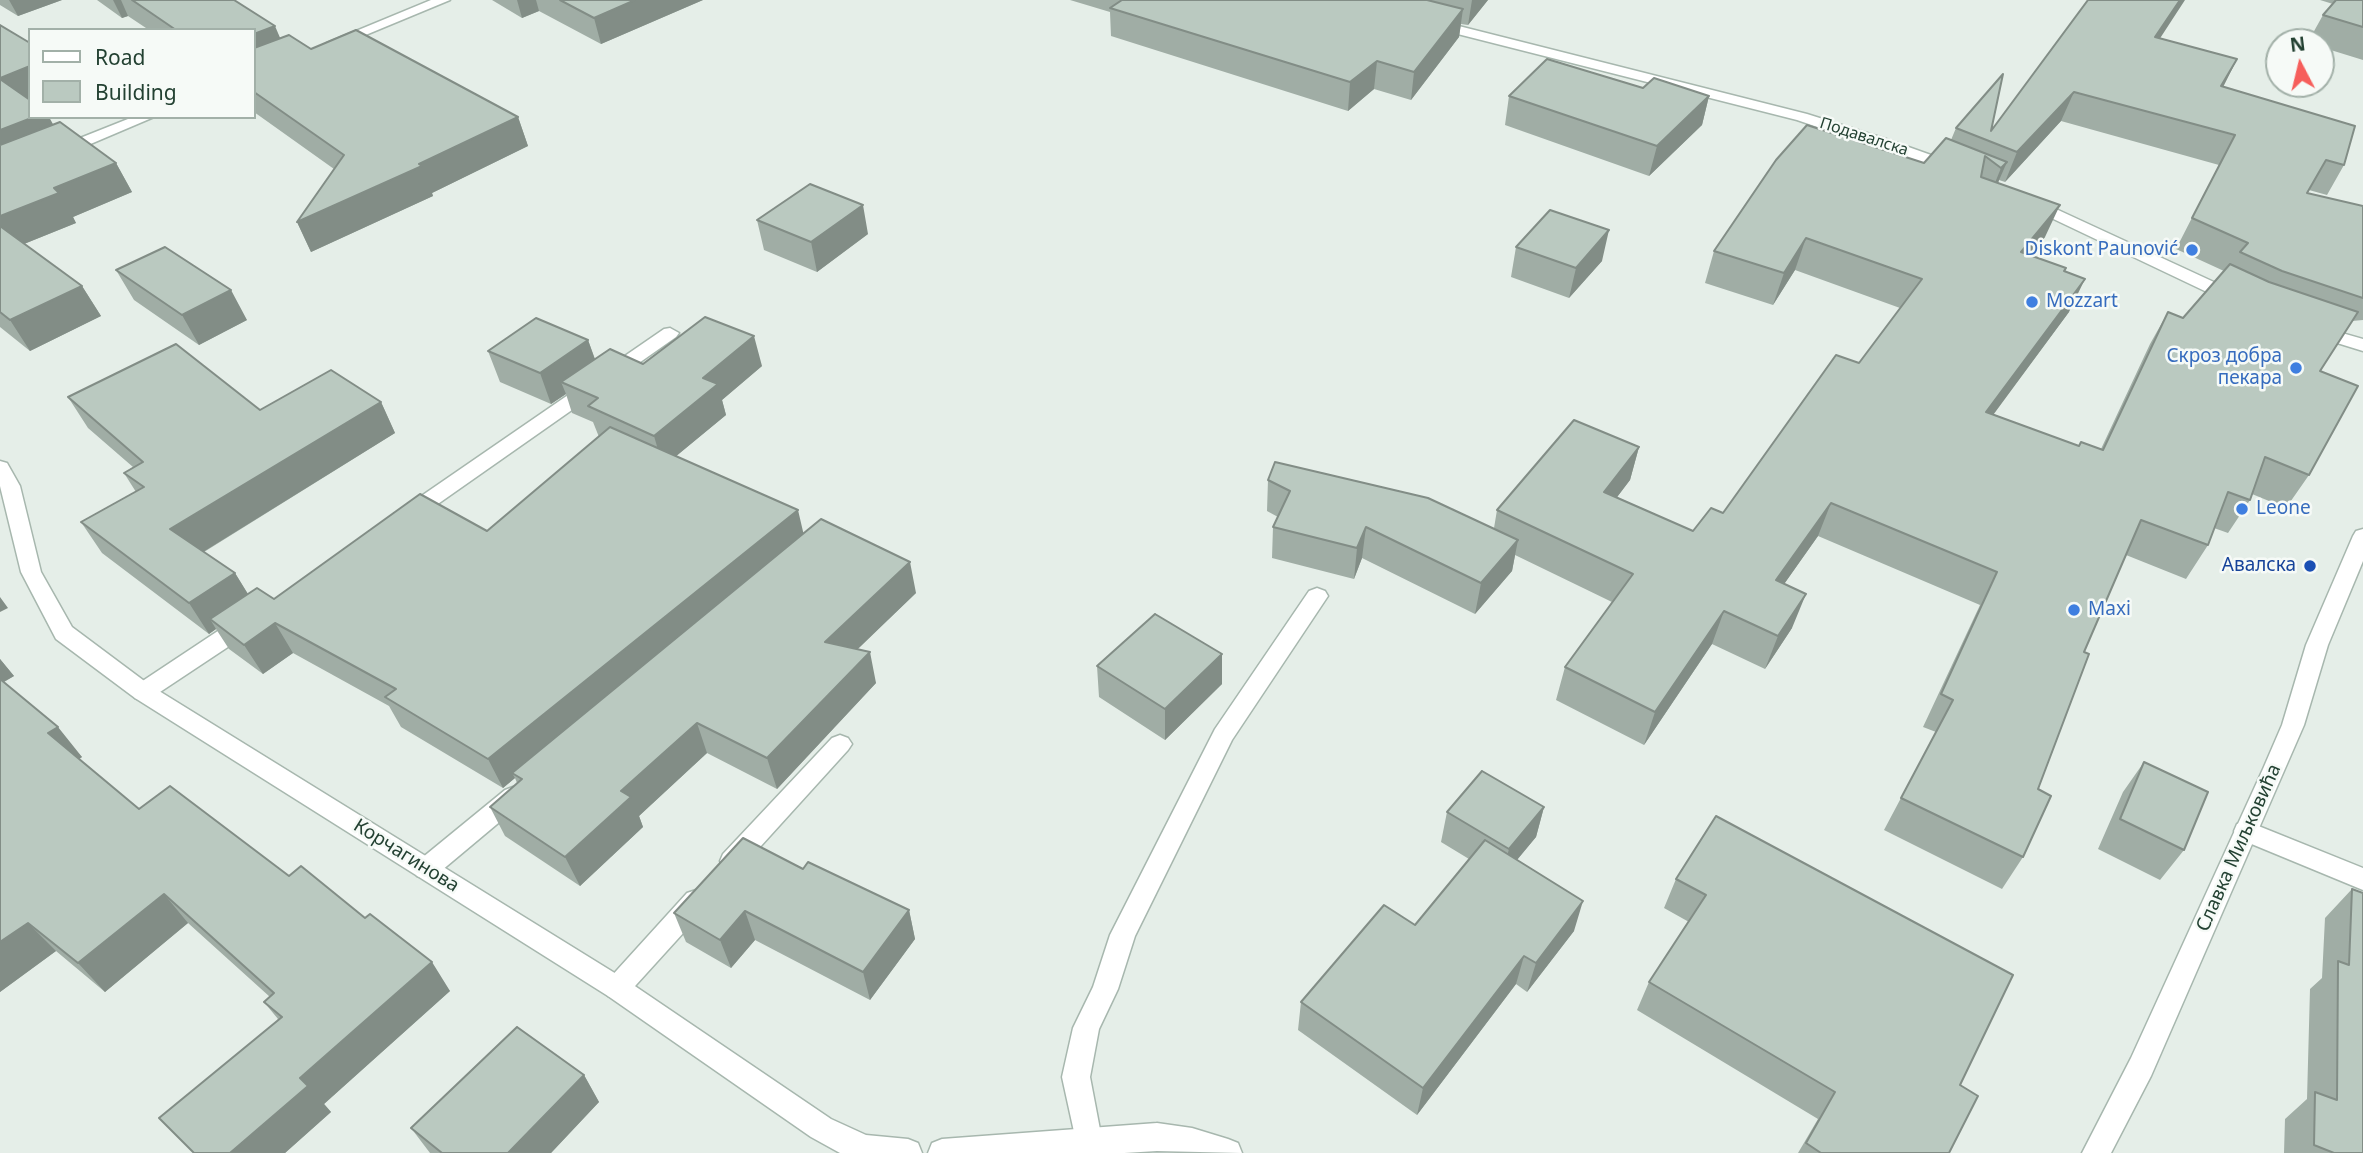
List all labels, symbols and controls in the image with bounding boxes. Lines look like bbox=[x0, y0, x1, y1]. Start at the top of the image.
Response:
legend bbox=[28, 28, 256, 119]
north arrow bbox=[2265, 28, 2335, 98]
text: N bbox=[2288, 30, 2307, 58]
text: Road bbox=[95, 43, 145, 71]
text: Building bbox=[95, 78, 177, 106]
street label: Подавалска bbox=[1817, 114, 1911, 160]
place label: Diskont Paunović bbox=[2025, 239, 2178, 261]
marker: Diskont Paunović bbox=[2184, 242, 2200, 258]
place label: Mozzart bbox=[2046, 291, 2118, 313]
marker: Mozzart bbox=[2024, 294, 2040, 310]
place label: Скроз добра пекара bbox=[2166, 346, 2282, 390]
marker: Скроз добра пекара bbox=[2288, 360, 2304, 376]
place label: Leone bbox=[2256, 498, 2311, 520]
marker: Leone bbox=[2234, 501, 2250, 517]
place label: Авалска bbox=[2222, 555, 2296, 577]
marker: Авалска bbox=[2302, 558, 2318, 574]
place label: Maxi bbox=[2088, 599, 2131, 621]
marker: Maxi bbox=[2066, 602, 2082, 618]
street label: Славка Миљковића bbox=[2192, 761, 2286, 935]
street label: Корчагинова bbox=[349, 814, 463, 898]

